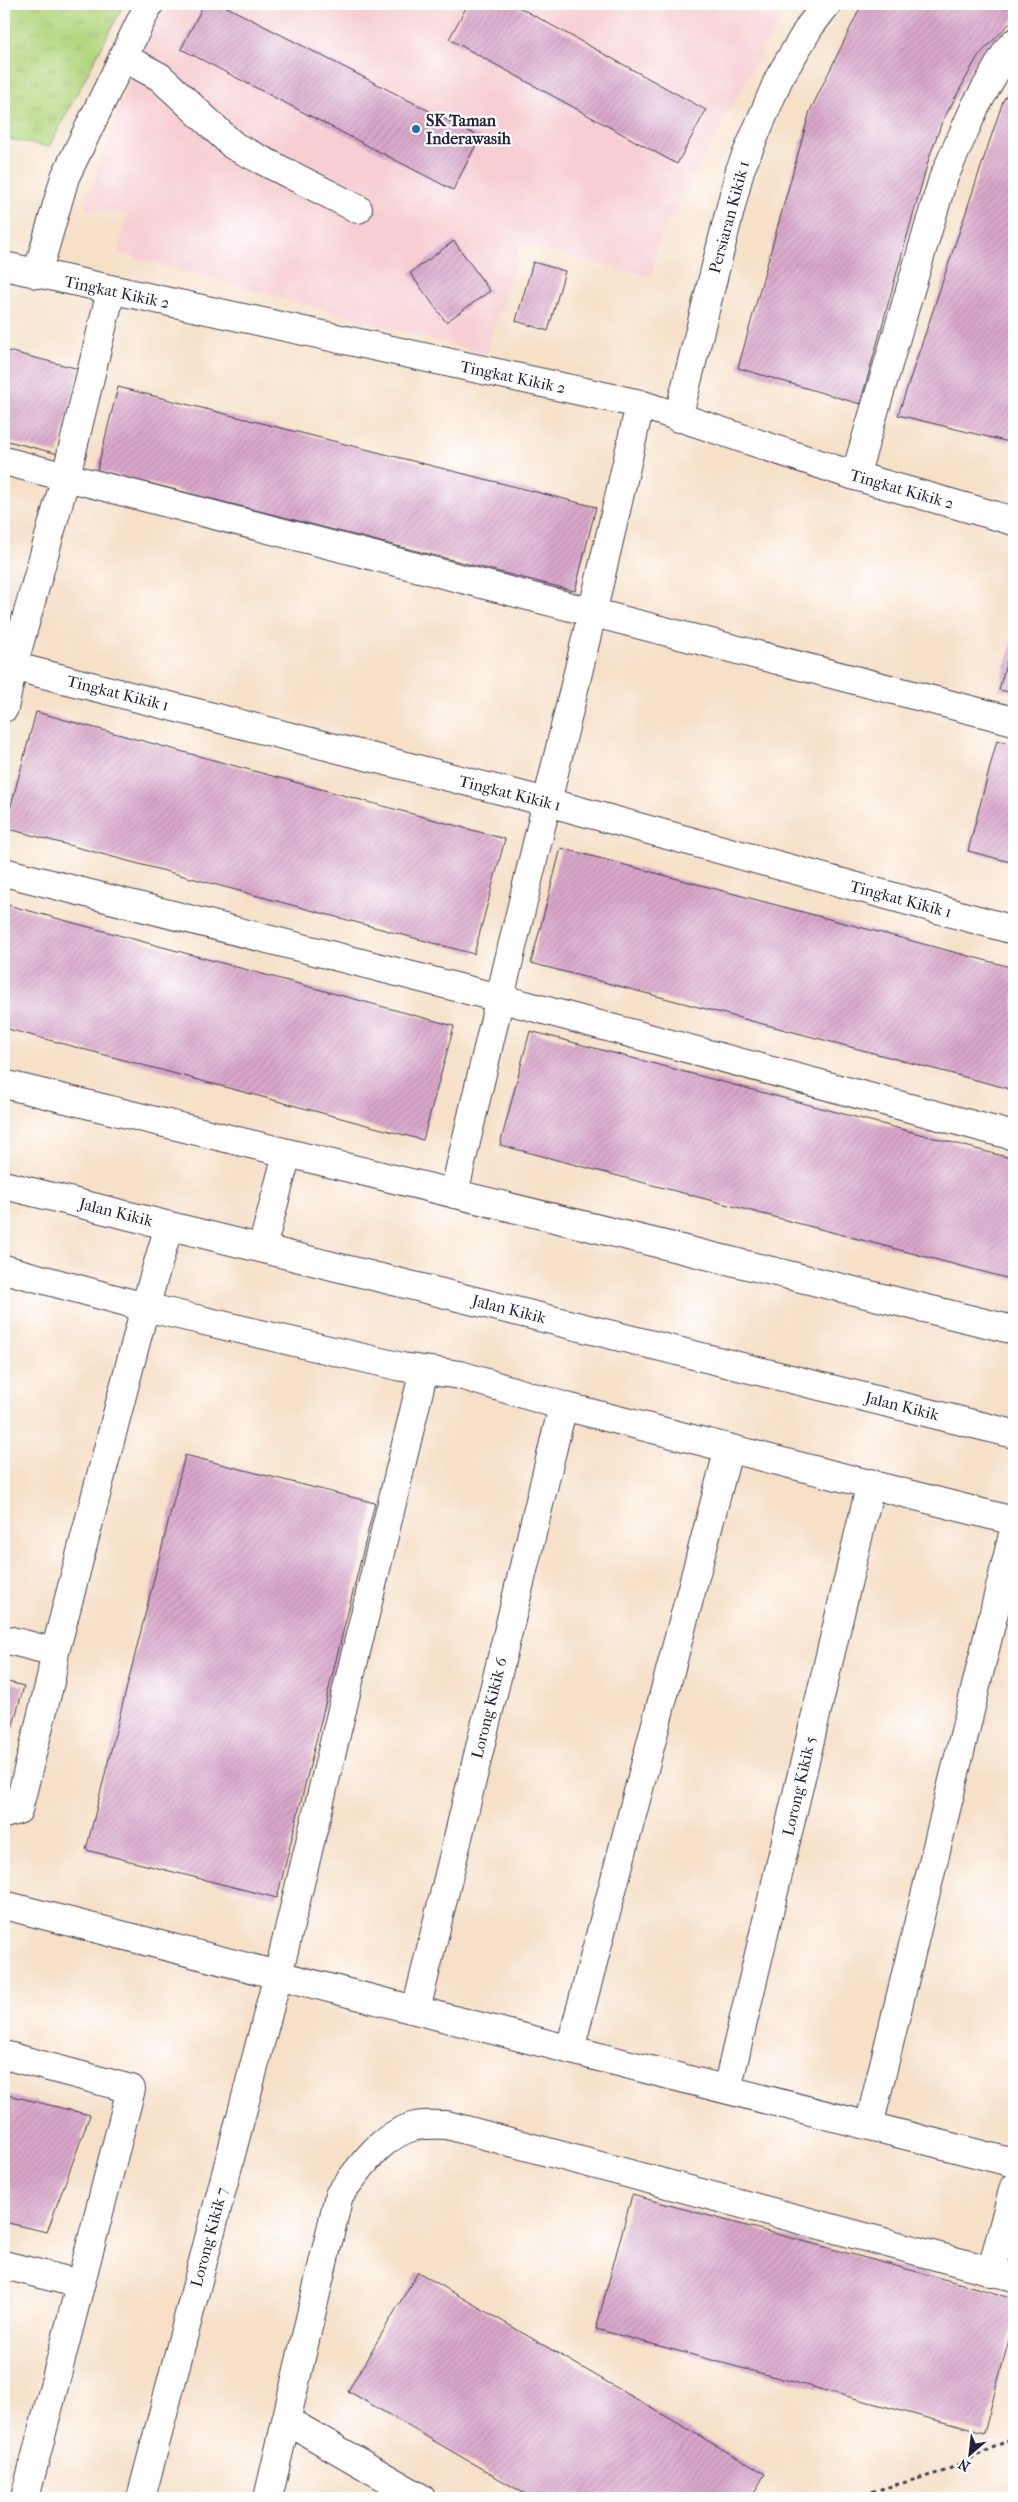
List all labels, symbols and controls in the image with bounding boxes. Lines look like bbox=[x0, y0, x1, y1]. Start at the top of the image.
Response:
place label: SK Taman Inderawasih bbox=[426, 111, 512, 148]
marker: SK Taman Inderawasih bbox=[410, 123, 422, 135]
street label: Persiaran Kikik 1 bbox=[705, 159, 753, 275]
street label: Tingkat Kikik 2 bbox=[63, 272, 171, 312]
street label: Tingkat Kikik 2 bbox=[459, 357, 567, 397]
street label: Tingkat Kikik 2 bbox=[848, 465, 956, 513]
street label: Tingkat Kikik 1 bbox=[65, 671, 171, 715]
street label: Tingkat Kikik 1 bbox=[457, 771, 563, 815]
street label: Tingkat Kikik 1 bbox=[848, 876, 954, 922]
street label: Jalan Kikik bbox=[75, 1193, 156, 1230]
street label: Jalan Kikik bbox=[468, 1290, 549, 1327]
street label: Jalan Kikik bbox=[861, 1387, 942, 1424]
street label: Lorong Kikik 6 bbox=[467, 1655, 511, 1760]
street label: Lorong Kikik 5 bbox=[778, 1734, 820, 1838]
street label: Lorong Kikik 7 bbox=[187, 2185, 232, 2289]
north arrow bbox=[946, 2430, 996, 2480]
text: N bbox=[955, 2455, 973, 2475]

